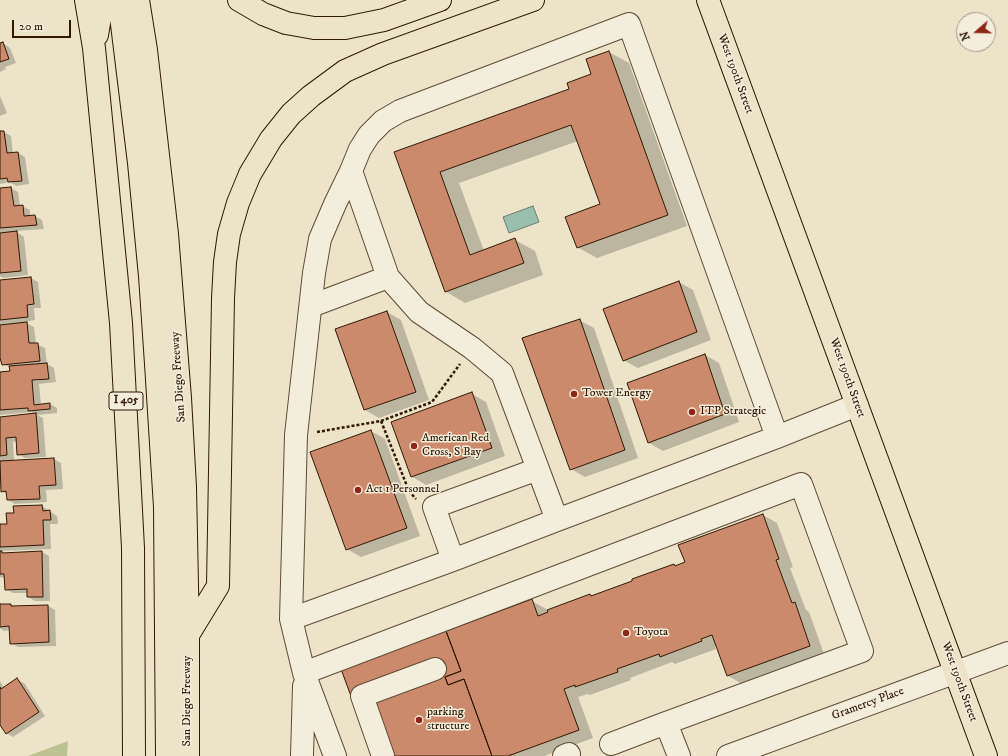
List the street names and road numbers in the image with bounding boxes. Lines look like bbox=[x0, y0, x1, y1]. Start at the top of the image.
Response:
street label: West 190th Street bbox=[714, 32, 756, 116]
street label: San Diego Freeway bbox=[169, 331, 189, 423]
street label: West 190th Street bbox=[826, 336, 868, 420]
road number: I 405 bbox=[109, 392, 143, 410]
street label: West 190th Street bbox=[938, 640, 980, 724]
street label: San Diego Freeway bbox=[181, 655, 195, 747]
street label: Gramercy Place bbox=[830, 684, 906, 724]

